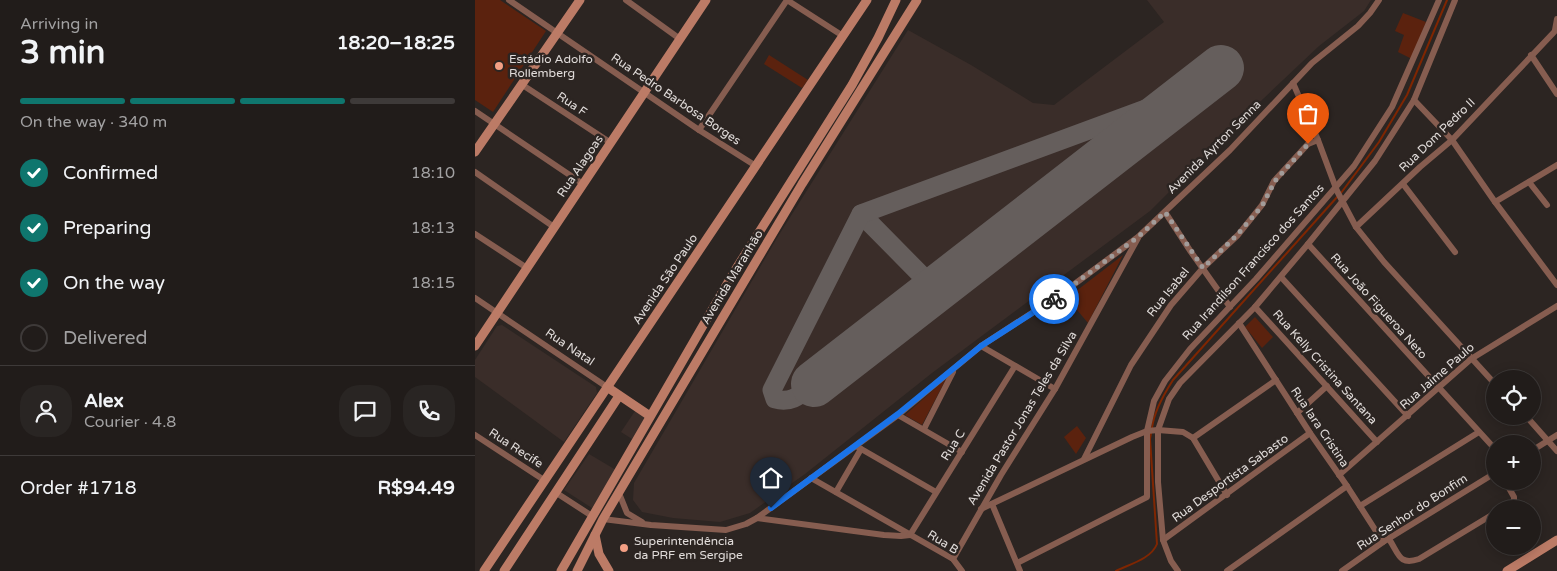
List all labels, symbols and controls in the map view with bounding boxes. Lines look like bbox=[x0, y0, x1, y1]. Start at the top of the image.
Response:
text: Arriving in bbox=[20, 14, 98, 34]
text: 18:20–18:25 bbox=[337, 32, 455, 54]
text: 3 min bbox=[20, 34, 105, 72]
street label: Rua Pedro Barbosa Borges bbox=[609, 50, 744, 148]
place label: Estádio Adolfo Rollemberg bbox=[509, 52, 593, 80]
marker: Estádio Adolfo Rollemberg bbox=[493, 60, 505, 72]
street label: Rua F bbox=[554, 89, 590, 119]
pin bbox=[1287, 93, 1329, 144]
street label: Rua Dom Pedro II bbox=[1396, 95, 1478, 175]
street label: Avenida Ayrton Senna bbox=[1164, 97, 1264, 197]
icon: bag bbox=[1294, 100, 1322, 128]
text: On the way · 340 m bbox=[20, 112, 167, 132]
street label: Rua Alagoas bbox=[554, 132, 606, 200]
icon: check bbox=[20, 159, 48, 187]
text: Confirmed bbox=[63, 162, 158, 184]
text: 18:10 bbox=[411, 163, 455, 183]
street label: Rua Irandilson Francisco dos Santos bbox=[1179, 181, 1327, 343]
icon: check bbox=[20, 214, 48, 242]
text: Preparing bbox=[63, 217, 152, 239]
text: 18:13 bbox=[411, 218, 455, 238]
street label: Avenida Maranhão bbox=[698, 227, 766, 327]
street label: Avenida São Paulo bbox=[630, 231, 700, 327]
street label: Rua João Figueroa Neto bbox=[1328, 250, 1430, 362]
street label: Rua Isabel bbox=[1144, 265, 1192, 319]
icon: check bbox=[20, 269, 48, 297]
text: On the way bbox=[63, 272, 165, 294]
text: 18:15 bbox=[411, 273, 455, 293]
courier bbox=[1029, 274, 1079, 324]
icon: bike bbox=[1040, 285, 1068, 313]
street label: Rua Kelly Cristina Santana bbox=[1270, 307, 1380, 427]
street label: Rua Natal bbox=[543, 325, 597, 369]
text: Delivered bbox=[63, 327, 148, 349]
street label: Avenida Pastor Jonas Teles da Silva bbox=[964, 328, 1080, 508]
street label: Rua Jaime Paulo bbox=[1397, 340, 1477, 412]
map controls bbox=[1486, 370, 1541, 555]
button: locate bbox=[1486, 370, 1541, 425]
street label: Rua Iara Cristina bbox=[1288, 384, 1352, 470]
button: person bbox=[20, 385, 72, 437]
button: chat bbox=[339, 385, 391, 437]
button: phone bbox=[403, 385, 455, 437]
text: Alex bbox=[84, 390, 124, 412]
text: Courier · 4.8 bbox=[84, 412, 176, 432]
street label: Rua Recife bbox=[486, 425, 546, 471]
street label: Rua C bbox=[938, 427, 968, 463]
street label: Rua Desportista Sabasto bbox=[1169, 431, 1291, 525]
button: + bbox=[1486, 435, 1541, 490]
pin bbox=[750, 457, 792, 508]
icon: home bbox=[757, 464, 785, 492]
street label: Rua Senhor do Bonfim bbox=[1354, 471, 1470, 553]
text: Order #1718 bbox=[20, 477, 137, 499]
text: R$94.49 bbox=[377, 477, 455, 499]
button: − bbox=[1486, 500, 1541, 555]
street label: Rua B bbox=[925, 527, 961, 557]
place label: Superintendência da PRF em Sergipe bbox=[634, 534, 743, 562]
marker: Superintendência da PRF em Sergipe bbox=[618, 542, 630, 554]

